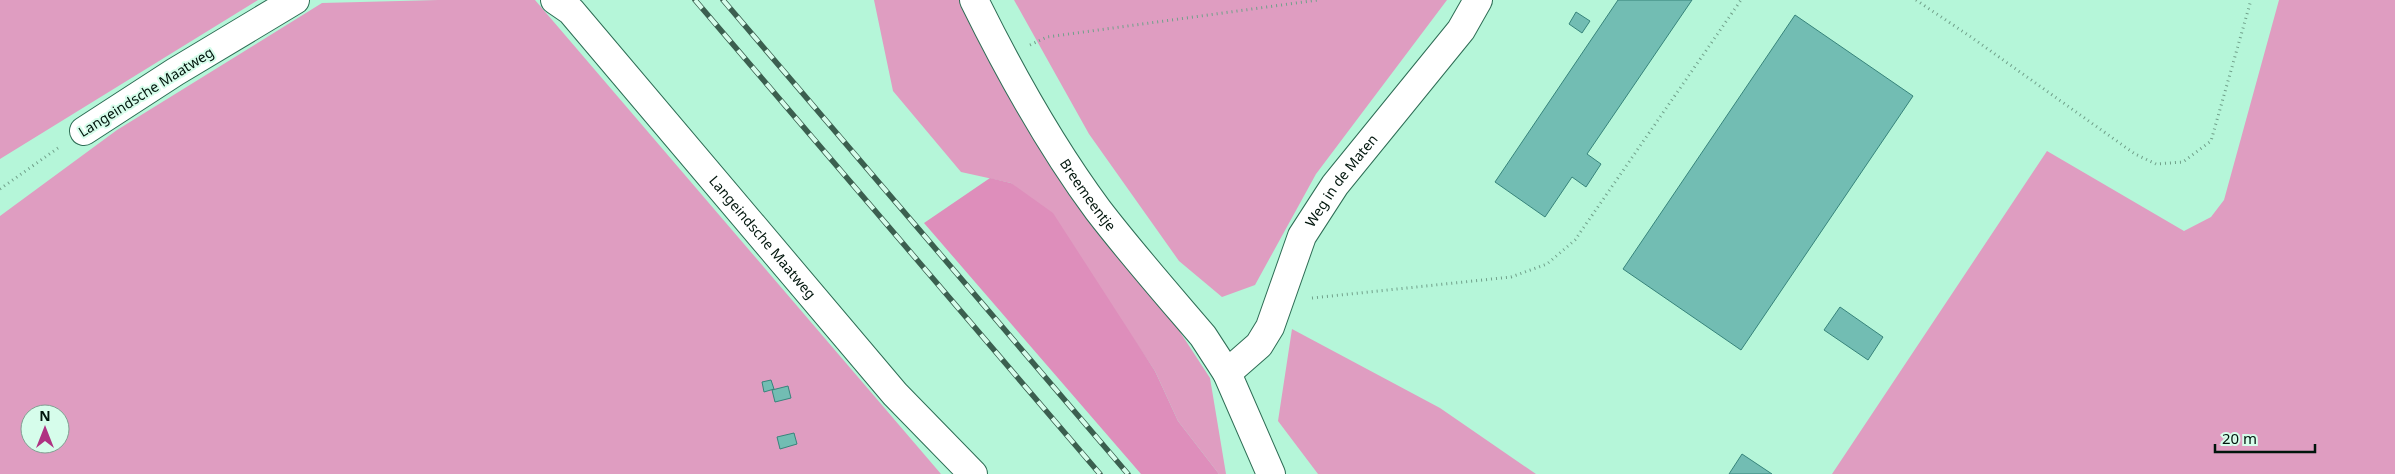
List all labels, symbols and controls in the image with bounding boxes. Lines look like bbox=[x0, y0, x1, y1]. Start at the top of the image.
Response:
street label: Langeindsche Maatweg bbox=[75, 42, 217, 141]
street label: Weg in de Maten bbox=[1300, 130, 1382, 231]
street label: Breemeentje bbox=[1056, 155, 1121, 235]
street label: Langeindsche Maatweg bbox=[705, 171, 821, 303]
north arrow bbox=[20, 404, 70, 454]
text: N bbox=[39, 406, 51, 425]
scale bar bbox=[2215, 422, 2315, 454]
text: 20 m bbox=[2222, 428, 2257, 448]

